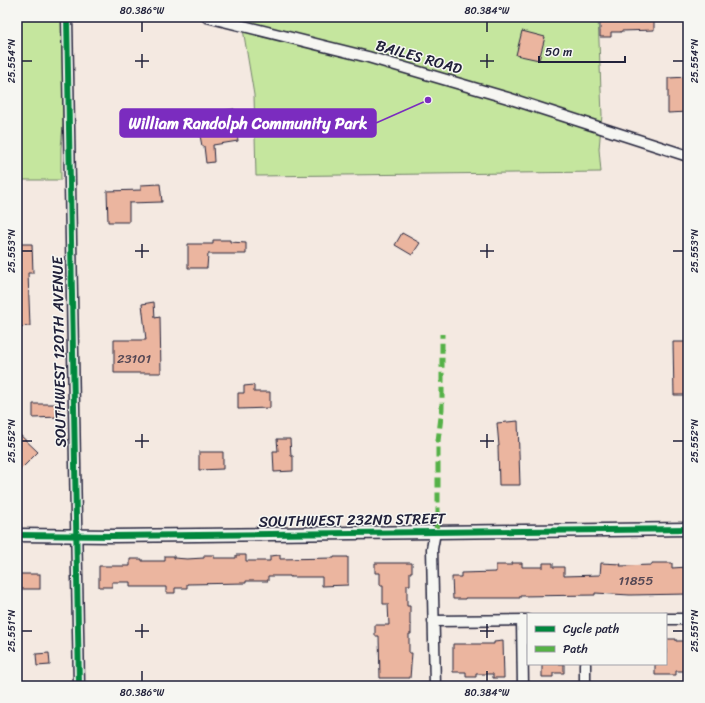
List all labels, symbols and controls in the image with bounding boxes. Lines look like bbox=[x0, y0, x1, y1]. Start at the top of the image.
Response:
text: 80.386°W bbox=[120, 2, 165, 20]
text: 80.384°W bbox=[464, 2, 510, 20]
street label: BAILES ROAD bbox=[373, 32, 465, 82]
scale bar bbox=[539, 38, 625, 64]
text: 25.554°N bbox=[3, 39, 21, 83]
text: 25.554°N bbox=[686, 39, 704, 83]
text: 50 m bbox=[545, 41, 572, 63]
callout: William Randolph Community Park bbox=[120, 109, 376, 137]
text: William Randolph Community Park bbox=[128, 109, 368, 138]
text: 25.553°N bbox=[3, 229, 21, 273]
text: 25.553°N bbox=[686, 229, 704, 273]
street label: SOUTHWEST 120TH AVENUE bbox=[44, 255, 74, 448]
house number: 23101 bbox=[117, 347, 151, 370]
text: 25.552°N bbox=[3, 419, 21, 463]
text: 25.552°N bbox=[686, 419, 704, 463]
street label: SOUTHWEST 232ND STREET bbox=[259, 505, 447, 535]
house number: 11855 bbox=[619, 569, 653, 592]
text: 25.551°N bbox=[3, 610, 21, 652]
text: 25.551°N bbox=[686, 610, 704, 652]
legend bbox=[527, 613, 667, 665]
text: Cycle path bbox=[563, 618, 619, 640]
text: Path bbox=[563, 638, 588, 660]
text: 80.386°W bbox=[120, 684, 165, 702]
text: 80.384°W bbox=[464, 684, 510, 702]

